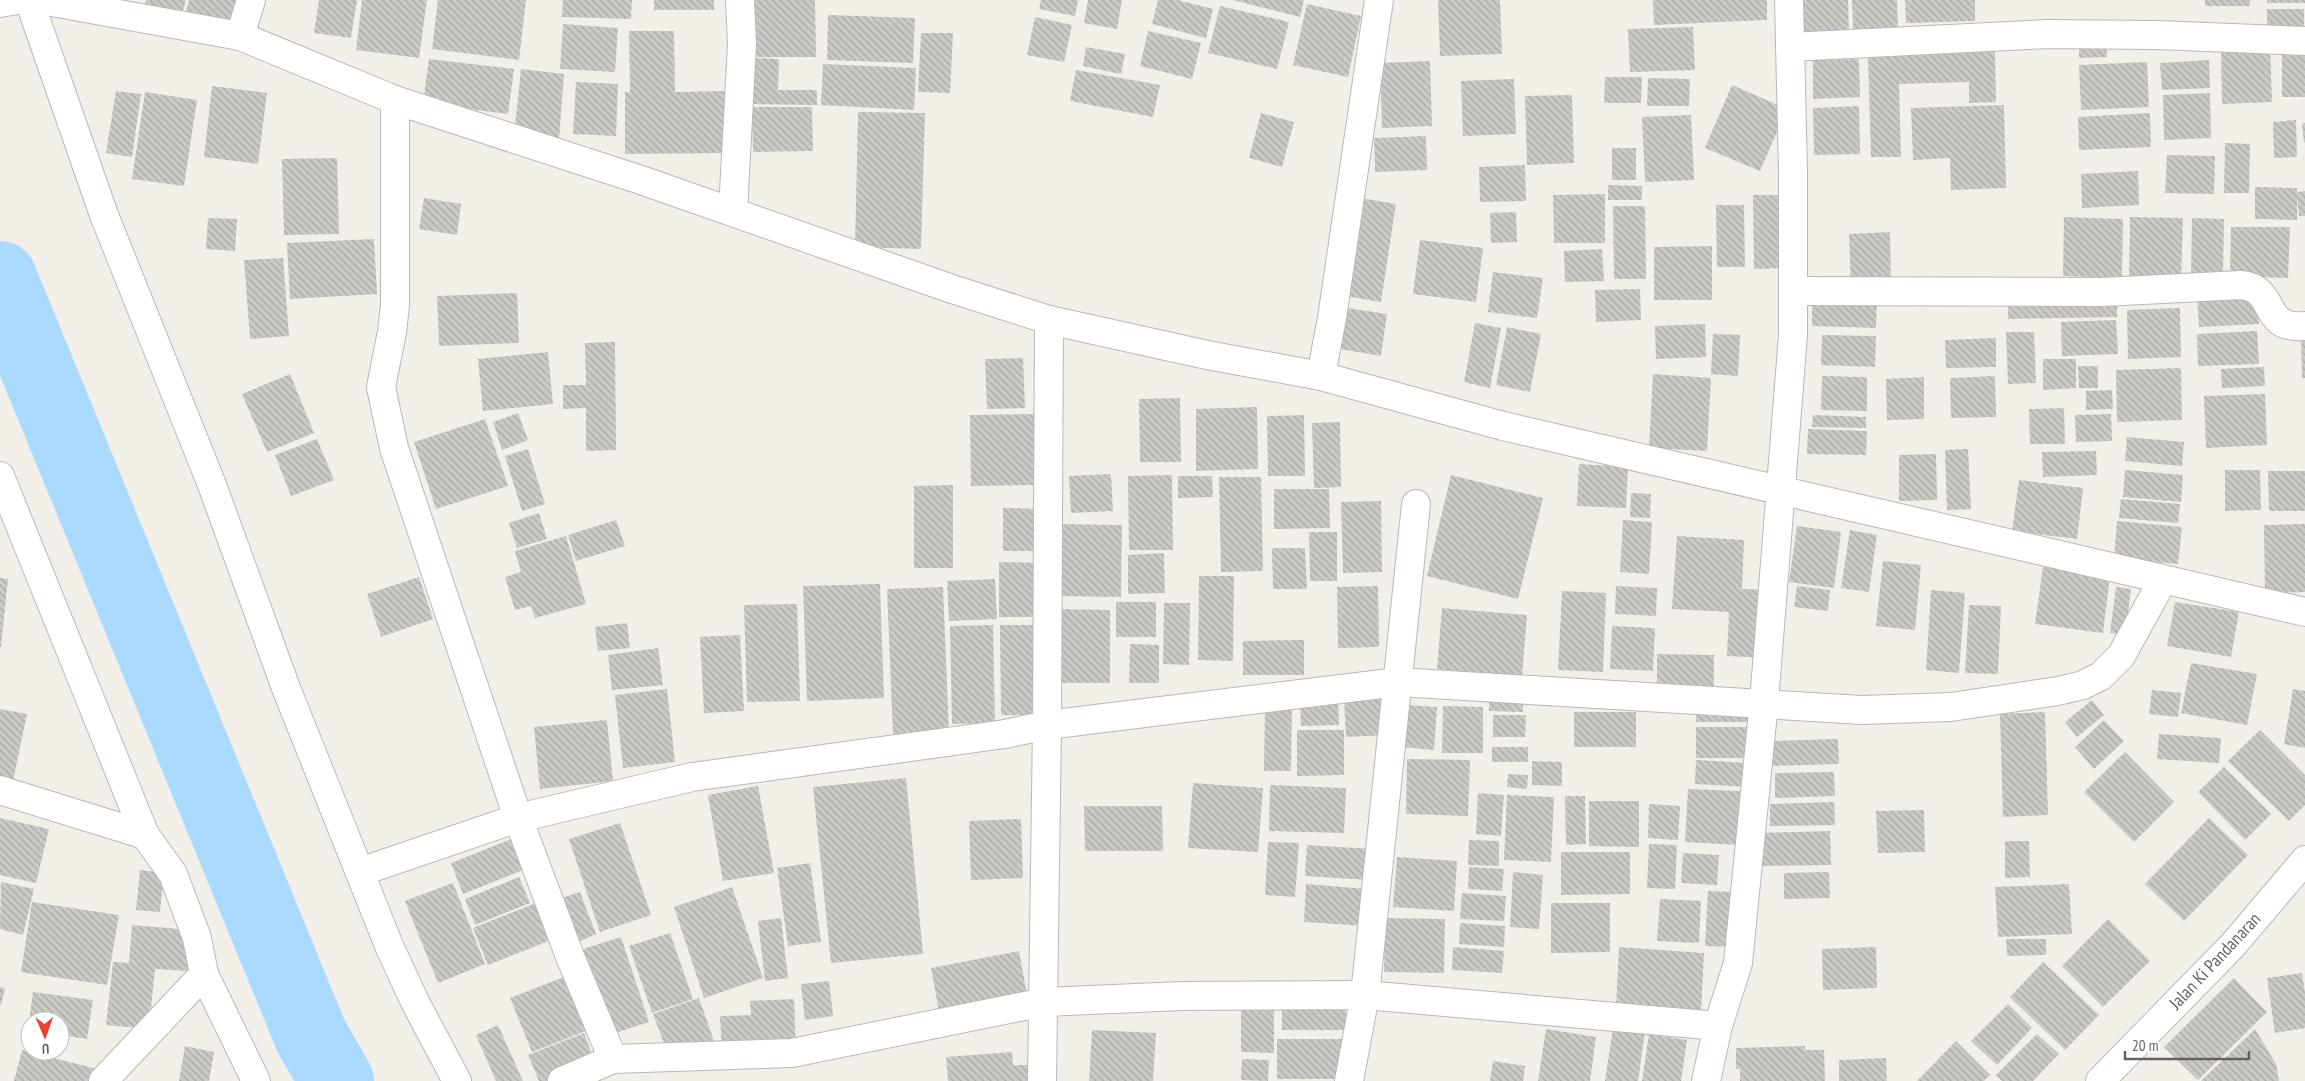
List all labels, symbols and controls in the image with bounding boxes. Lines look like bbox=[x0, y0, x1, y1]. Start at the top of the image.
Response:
street label: Jalan Ki Pandanaran bbox=[2163, 907, 2265, 1015]
north arrow bbox=[20, 1011, 70, 1061]
scale bar bbox=[2125, 1028, 2249, 1060]
text: 20 m bbox=[2132, 1036, 2158, 1055]
text: U bbox=[42, 1040, 49, 1058]

